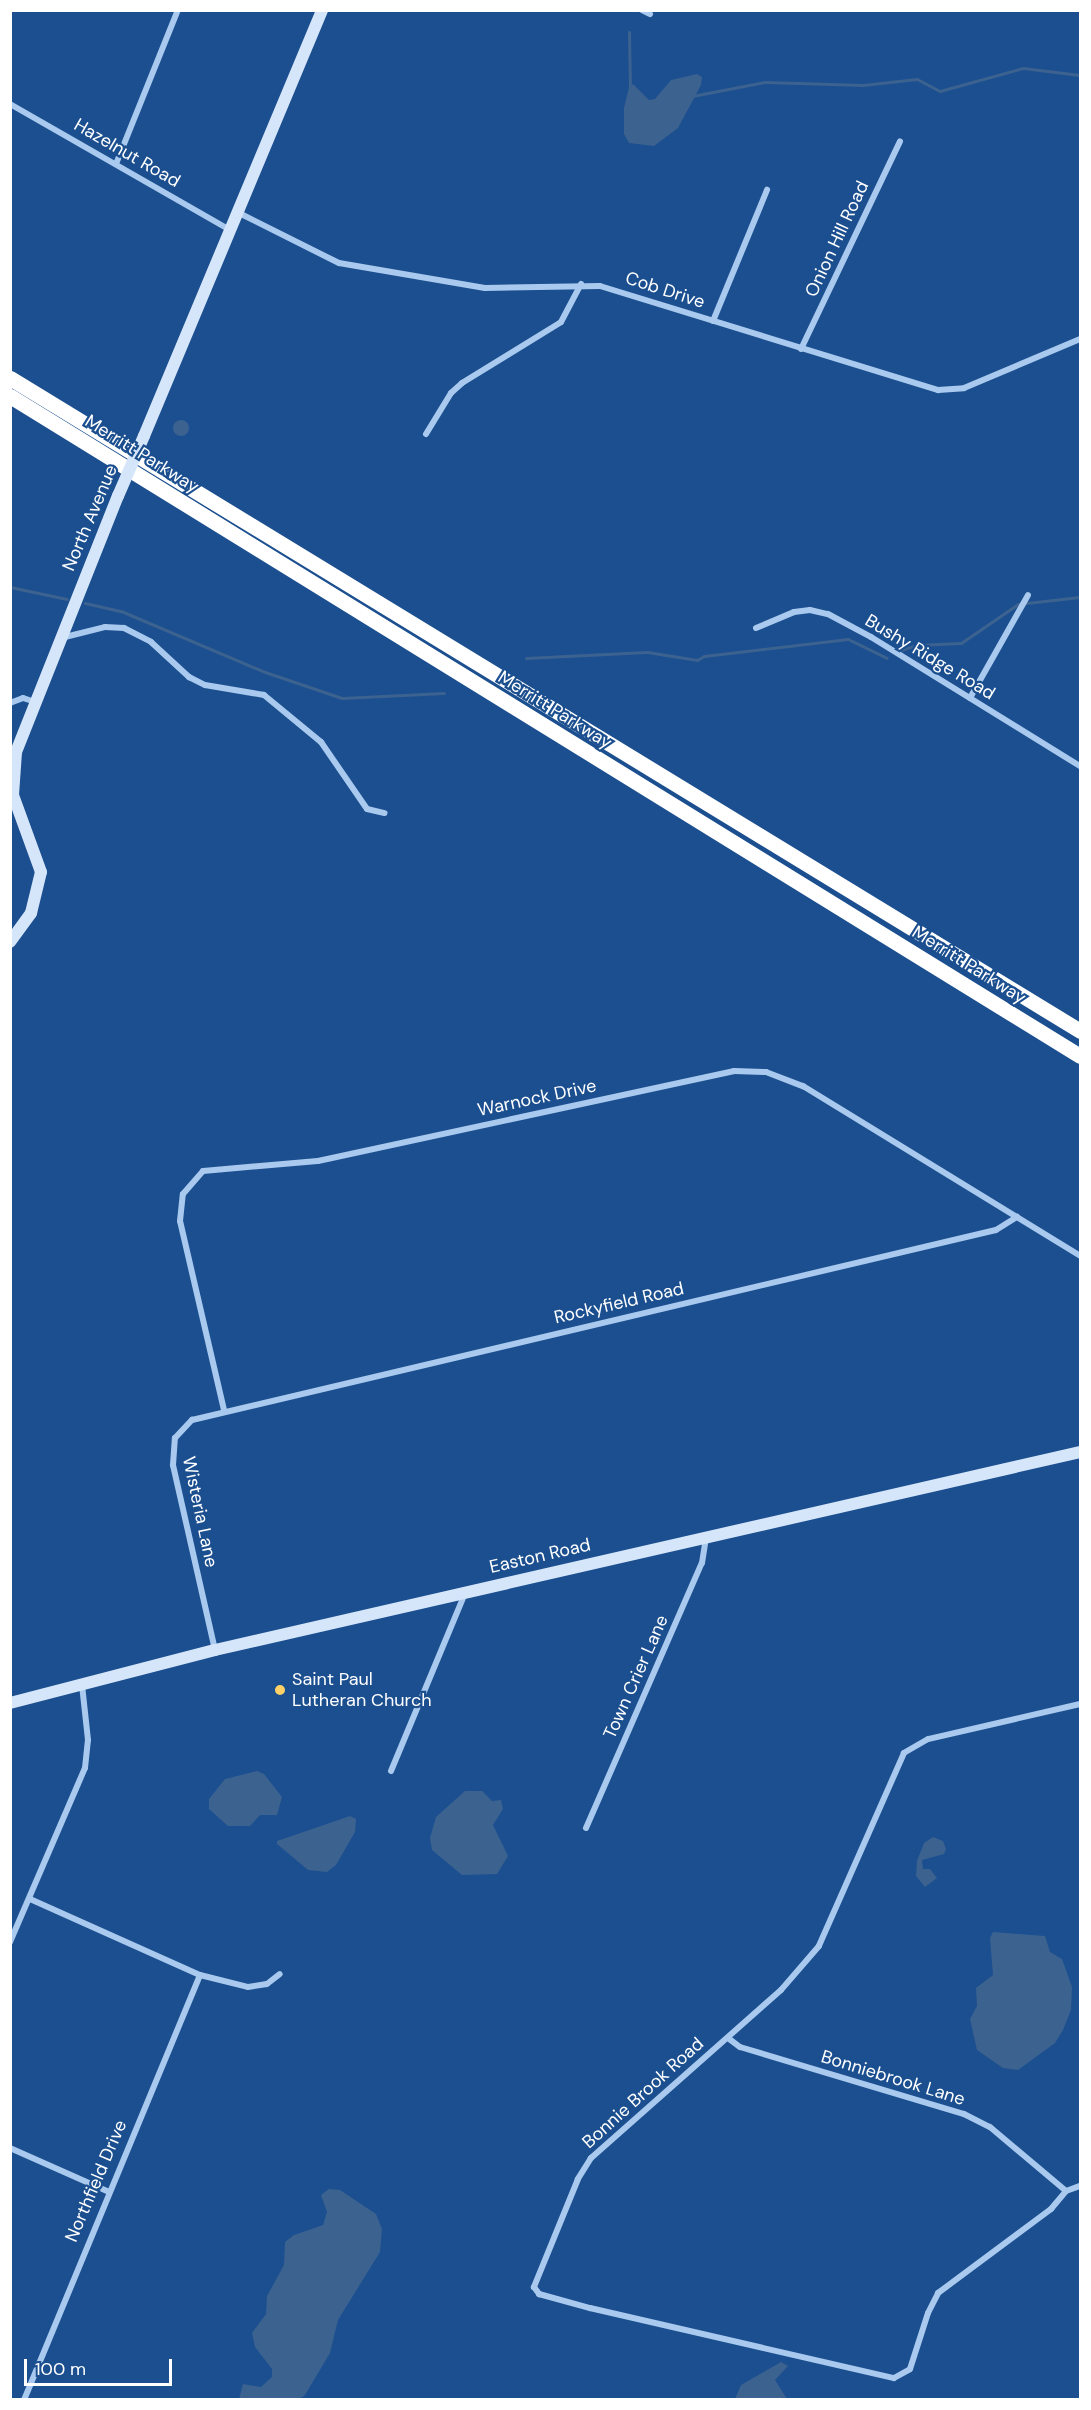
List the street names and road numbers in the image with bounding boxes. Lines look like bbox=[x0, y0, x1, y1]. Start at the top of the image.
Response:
street label: Hazelnut Road bbox=[70, 114, 184, 192]
street label: Onion Hill Road bbox=[801, 177, 873, 301]
street label: Cob Drive bbox=[623, 267, 707, 313]
street label: Merritt Parkway bbox=[81, 410, 203, 498]
street label: North Avenue bbox=[58, 462, 122, 574]
street label: Bushy Ridge Road bbox=[861, 610, 999, 704]
street label: Merritt Parkway bbox=[494, 666, 616, 754]
street label: Merritt Parkway bbox=[908, 921, 1030, 1009]
street label: Warnock Drive bbox=[476, 1075, 598, 1121]
street label: Rockyfield Road bbox=[552, 1278, 686, 1328]
street label: Wisteria Lane bbox=[178, 1455, 222, 1569]
street label: Easton Road bbox=[487, 1534, 593, 1578]
street label: Town Crier Lane bbox=[599, 1612, 673, 1742]
street label: Bonnie Brook Road bbox=[578, 2033, 708, 2153]
street label: Bonniebrook Lane bbox=[818, 2046, 968, 2110]
street label: Northfield Drive bbox=[61, 2117, 131, 2245]

